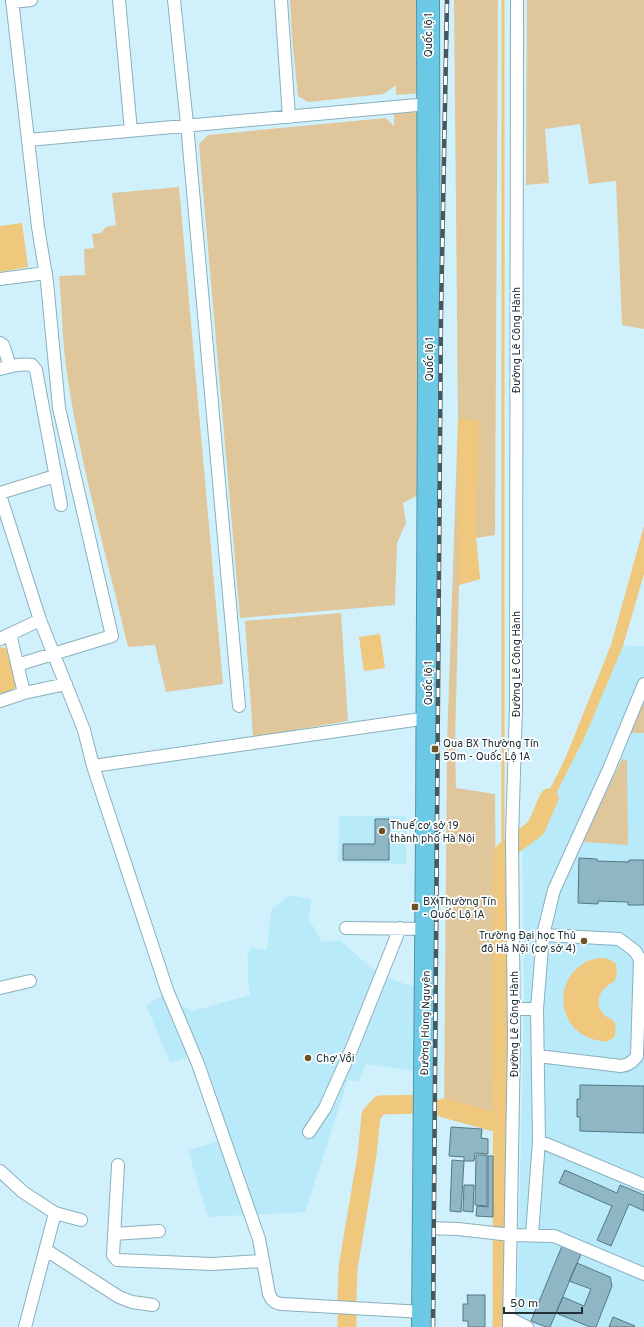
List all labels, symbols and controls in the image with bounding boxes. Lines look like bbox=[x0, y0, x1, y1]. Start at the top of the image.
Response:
street label: Quốc lộ 1 bbox=[422, 13, 436, 57]
street label: Đường Lê Công Hành bbox=[510, 287, 524, 393]
street label: Quốc lộ 1 bbox=[423, 337, 437, 381]
street label: Đường Lê Công Hành bbox=[510, 611, 524, 717]
street label: Quốc lộ 1 bbox=[422, 661, 436, 705]
place label: Qua BX Thường Tín 50m - Quốc Lộ 1A bbox=[443, 737, 539, 764]
marker: Qua BX Thường Tín 50m - Quốc Lộ 1A bbox=[430, 744, 440, 754]
place label: Thuế cơ sở 19 thành phố Hà Nội bbox=[390, 819, 475, 846]
marker: Thuế cơ sở 19 thành phố Hà Nội bbox=[377, 826, 387, 836]
place label: BX Thường Tín - Quốc Lộ 1A bbox=[423, 895, 496, 922]
marker: BX Thường Tín - Quốc Lộ 1A bbox=[410, 902, 420, 912]
place label: Trường Đại học Thủ đô Hà Nội (cơ sở 4) bbox=[479, 929, 576, 956]
marker: Trường Đại học Thủ đô Hà Nội (cơ sở 4) bbox=[579, 936, 589, 946]
street label: Đường Hùng Nguyên bbox=[418, 970, 434, 1076]
street label: Đường Lê Công Hành bbox=[508, 971, 522, 1077]
place label: Chợ Vồi bbox=[316, 1052, 355, 1066]
marker: Chợ Vồi bbox=[303, 1053, 313, 1063]
scale bar bbox=[504, 1289, 582, 1315]
text: 50 m bbox=[510, 1296, 538, 1312]

